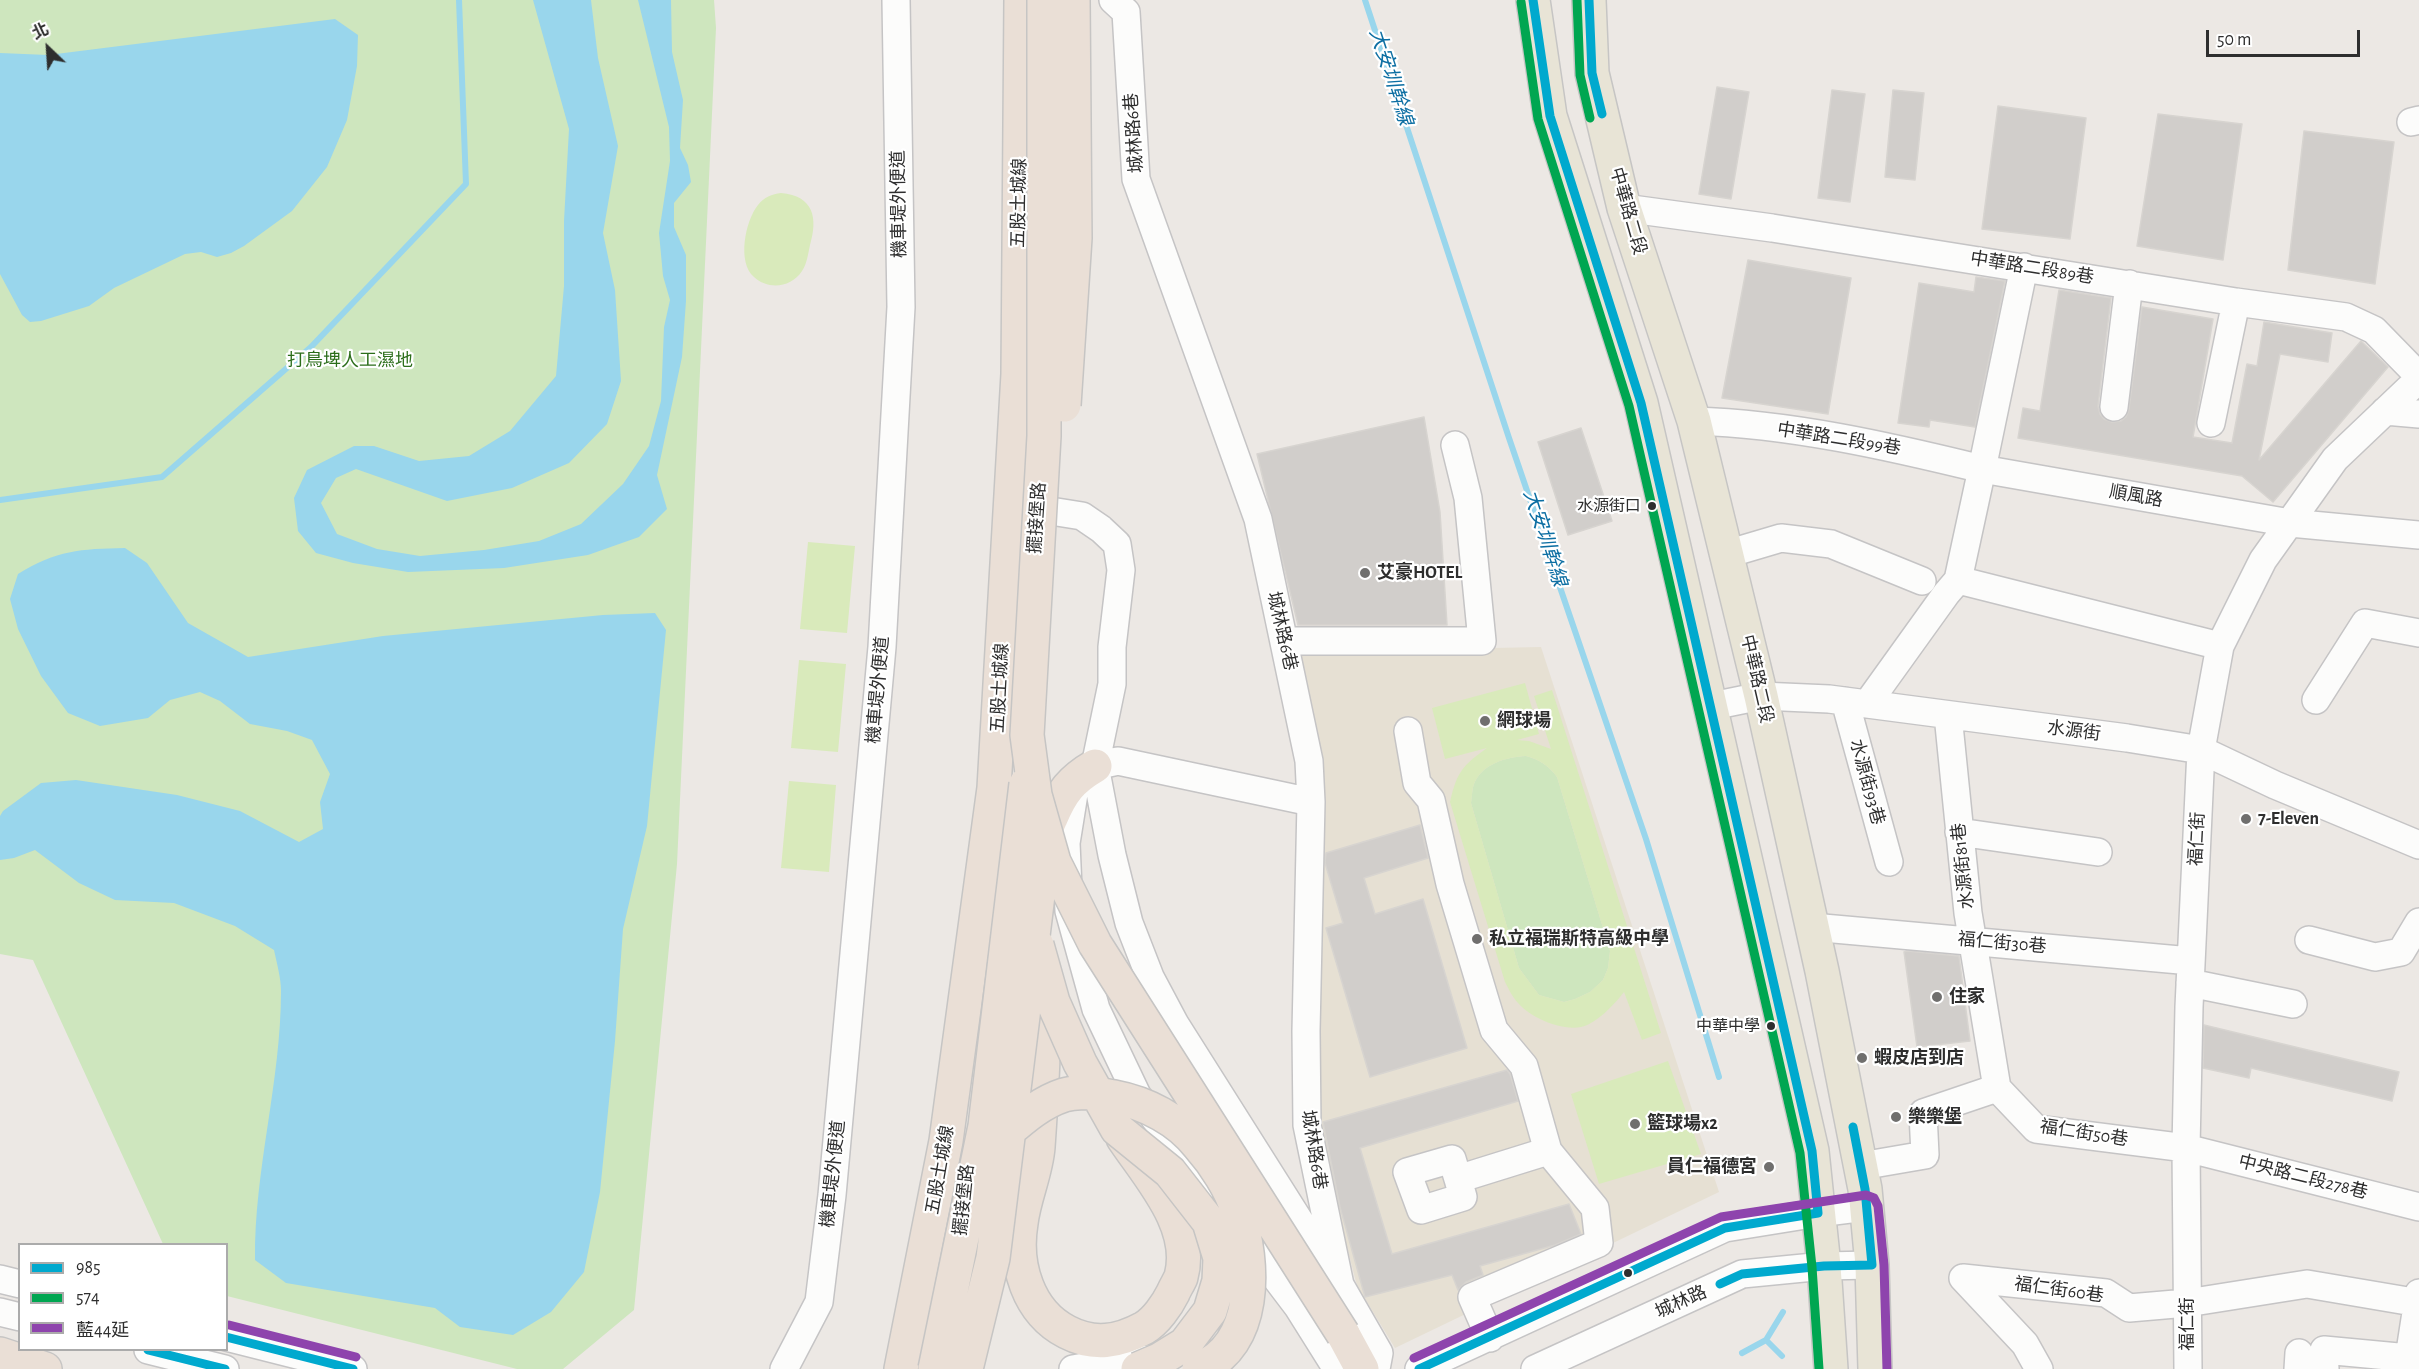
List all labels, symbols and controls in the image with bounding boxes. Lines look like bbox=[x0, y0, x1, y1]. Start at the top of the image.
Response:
north arrow bbox=[18, 18, 78, 78]
scale bar bbox=[2209, 18, 2364, 56]
text: 北 bbox=[30, 21, 51, 42]
water label: 大安圳幹線 bbox=[1364, 26, 1418, 128]
text: 50 m bbox=[2217, 31, 2251, 49]
street label: 城林路6巷 bbox=[1120, 92, 1148, 174]
street label: 機車堤外便道 bbox=[887, 150, 911, 258]
street label: 五股土城線 bbox=[1007, 158, 1031, 248]
street label: 中華路二段 bbox=[1605, 165, 1651, 257]
street label: 中華路二段89巷 bbox=[1969, 248, 2095, 288]
park label: 打鳥埤人工濕地 bbox=[287, 350, 413, 372]
street label: 中華路二段99巷 bbox=[1776, 419, 1902, 459]
street label: 擺接堡路 bbox=[1024, 481, 1050, 555]
street label: 順風路 bbox=[2108, 481, 2164, 511]
water label: 大安圳幹線 bbox=[1518, 487, 1572, 589]
place label: 水源街口 bbox=[1577, 496, 1641, 516]
marker: 水源街口 bbox=[1646, 500, 1658, 512]
place label: 艾豪HOTEL bbox=[1377, 562, 1462, 584]
marker: 艾豪HOTEL bbox=[1358, 566, 1372, 580]
street label: 城林路6巷 bbox=[1262, 589, 1302, 673]
street label: 中華路二段 bbox=[1736, 633, 1778, 725]
street label: 機車堤外便道 bbox=[863, 635, 893, 745]
street label: 五股土城線 bbox=[987, 642, 1013, 734]
place label: 網球場 bbox=[1497, 710, 1551, 732]
marker: 網球場 bbox=[1478, 714, 1492, 728]
street label: 水源街 bbox=[2046, 717, 2102, 745]
street label: 水源街93巷 bbox=[1845, 737, 1889, 827]
place label: 7-Eleven bbox=[2258, 808, 2319, 830]
street label: 福仁街 bbox=[2185, 811, 2209, 867]
marker: 7-Eleven bbox=[2239, 812, 2253, 826]
street label: 水源街81巷 bbox=[1948, 822, 1978, 910]
place label: 私立福瑞斯特高級中學 bbox=[1489, 928, 1669, 950]
street label: 福仁街30巷 bbox=[1957, 928, 2047, 958]
marker: 私立福瑞斯特高級中學 bbox=[1470, 932, 1484, 946]
place label: 住家 bbox=[1949, 986, 1985, 1008]
marker: 住家 bbox=[1930, 990, 1944, 1004]
place label: 中華中學 bbox=[1696, 1016, 1760, 1036]
marker: 中華中學 bbox=[1765, 1020, 1777, 1032]
place label: 蝦皮店到店 bbox=[1874, 1047, 1964, 1069]
marker: 蝦皮店到店 bbox=[1855, 1051, 1869, 1065]
place label: 樂樂堡 bbox=[1908, 1106, 1962, 1128]
street label: 城林路6巷 bbox=[1297, 1109, 1331, 1191]
marker: 樂樂堡 bbox=[1889, 1110, 1903, 1124]
place label: 籃球場x2 bbox=[1647, 1113, 1718, 1135]
street label: 福仁街50巷 bbox=[2038, 1115, 2130, 1151]
marker: 籃球場x2 bbox=[1628, 1117, 1642, 1131]
street label: 機車堤外便道 bbox=[817, 1119, 849, 1229]
street label: 五股土城線 bbox=[922, 1124, 958, 1216]
street label: 中央路二段278巷 bbox=[2236, 1151, 2370, 1203]
place label: 員仁福德宮 bbox=[1667, 1156, 1757, 1178]
marker: 員仁福德宮 bbox=[1762, 1160, 1776, 1174]
street label: 擺接堡路 bbox=[949, 1163, 979, 1237]
legend bbox=[18, 1243, 228, 1351]
text: 985 bbox=[76, 1259, 101, 1277]
unlabelled marker bbox=[1622, 1267, 1634, 1279]
street label: 福仁街60巷 bbox=[2013, 1273, 2105, 1307]
street label: 城林路 bbox=[1652, 1281, 1710, 1323]
text: 574 bbox=[76, 1289, 100, 1307]
street label: 福仁街 bbox=[2177, 1297, 2199, 1351]
text: 藍44延 bbox=[76, 1322, 129, 1340]

